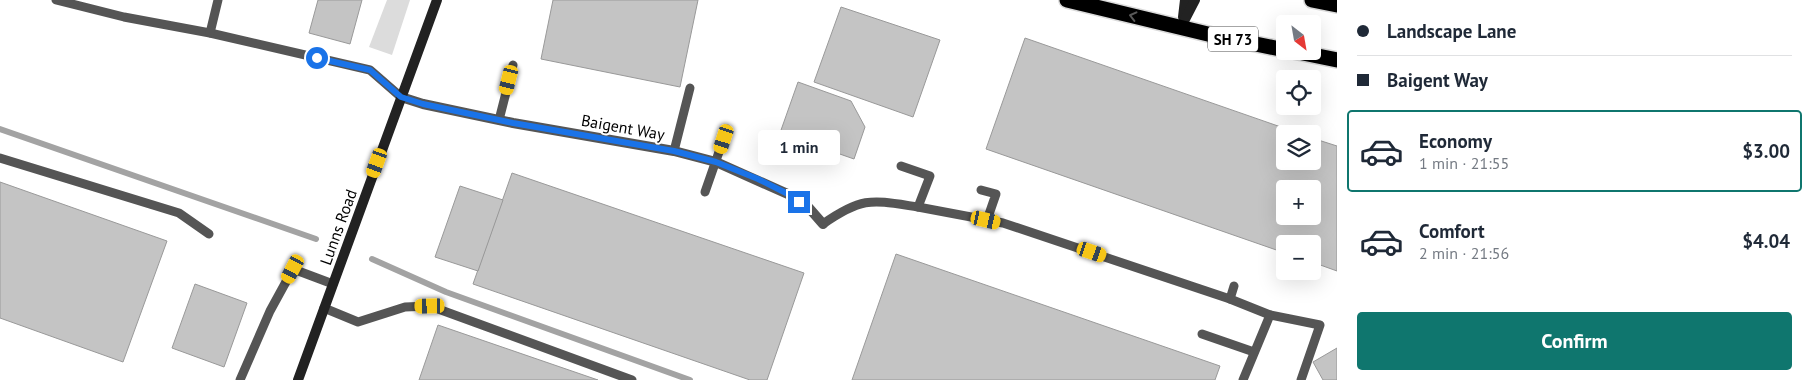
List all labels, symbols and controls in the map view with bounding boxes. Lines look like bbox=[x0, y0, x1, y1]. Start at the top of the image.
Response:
one-way arrow bbox=[1129, 11, 1138, 22]
north arrow bbox=[1276, 15, 1321, 60]
map controls bbox=[1276, 15, 1321, 280]
text: Landscape Lane bbox=[1387, 19, 1516, 43]
road number: SH 73 bbox=[1208, 26, 1258, 52]
route start bbox=[306, 47, 328, 69]
car bbox=[498, 64, 519, 96]
text: Baigent Way bbox=[1387, 68, 1488, 92]
button: locate bbox=[1276, 70, 1321, 115]
street label: Baigent Way bbox=[580, 110, 667, 144]
car bbox=[712, 122, 735, 156]
button: layers bbox=[1276, 125, 1321, 170]
icon: car bbox=[1359, 129, 1404, 174]
text: Economy bbox=[1419, 129, 1492, 153]
callout: 1 min bbox=[758, 130, 840, 164]
text: 1 min bbox=[779, 137, 819, 157]
text: $3.00 bbox=[1742, 139, 1790, 163]
car bbox=[364, 146, 389, 180]
text: 1 min · 21:55 bbox=[1419, 153, 1509, 173]
button: + bbox=[1276, 180, 1321, 225]
street label: Lunns Road bbox=[315, 186, 361, 268]
route end bbox=[788, 191, 810, 213]
car bbox=[969, 209, 1002, 231]
icon: car bbox=[1359, 219, 1404, 264]
text: Comfort bbox=[1419, 219, 1485, 243]
text: $4.04 bbox=[1742, 229, 1790, 253]
button: − bbox=[1276, 235, 1321, 280]
car bbox=[1075, 240, 1108, 264]
text: 2 min · 21:56 bbox=[1419, 243, 1509, 263]
car bbox=[279, 252, 306, 286]
car bbox=[414, 298, 445, 314]
button: Confirm bbox=[1357, 312, 1792, 370]

